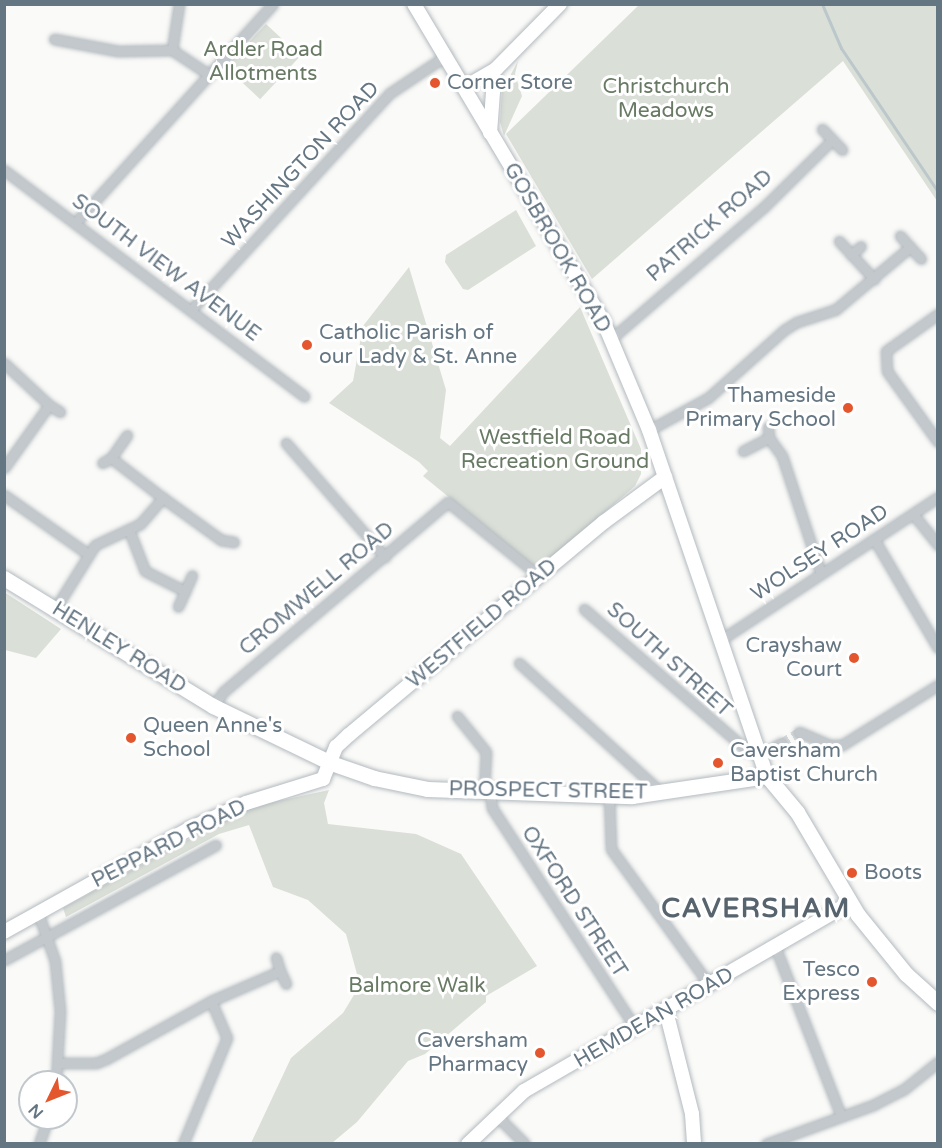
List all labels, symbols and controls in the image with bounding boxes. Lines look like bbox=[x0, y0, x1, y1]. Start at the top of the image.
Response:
park label: Ardler Road Allotments bbox=[203, 37, 323, 87]
place label: Corner Store bbox=[447, 70, 573, 96]
park label: Christchurch Meadows bbox=[603, 74, 729, 124]
street label: WASHINGTON ROAD bbox=[217, 76, 385, 254]
marker: Corner Store bbox=[428, 76, 442, 90]
street label: GOSBROOK ROAD bbox=[498, 158, 616, 338]
street label: PATRICK ROAD bbox=[642, 164, 778, 288]
street label: SOUTH VIEW AVENUE bbox=[67, 189, 265, 347]
place label: Catholic Parish of our Lady & St. Anne bbox=[319, 320, 517, 370]
marker: Catholic Parish of our Lady & St. Anne bbox=[300, 338, 314, 352]
place label: Thameside Primary School bbox=[685, 383, 836, 433]
marker: Thameside Primary School bbox=[841, 401, 855, 415]
park label: Westfield Road Recreation Ground bbox=[461, 425, 649, 475]
street label: WOLSEY ROAD bbox=[747, 499, 893, 607]
street label: CROMWELL ROAD bbox=[234, 517, 400, 661]
street label: WESTFIELD ROAD bbox=[402, 554, 562, 694]
street label: HENLEY ROAD bbox=[47, 597, 191, 699]
street label: SOUTH STREET bbox=[601, 597, 737, 723]
place label: Crayshaw Court bbox=[746, 633, 842, 683]
marker: Crayshaw Court bbox=[847, 651, 861, 665]
place label: Queen Anne's School bbox=[143, 713, 282, 763]
marker: Queen Anne's School bbox=[124, 731, 138, 745]
place label: Caversham Baptist Church bbox=[730, 738, 878, 788]
marker: Caversham Baptist Church bbox=[711, 756, 725, 770]
street label: PROSPECT STREET bbox=[448, 777, 648, 805]
street label: PEPPARD ROAD bbox=[88, 794, 250, 894]
street label: OXFORD STREET bbox=[516, 821, 632, 983]
place label: Boots bbox=[864, 860, 922, 886]
marker: Boots bbox=[845, 866, 859, 880]
district label: CAVERSHAM bbox=[661, 893, 851, 925]
place label: Tesco Express bbox=[782, 957, 860, 1007]
street label: HEMDEAN ROAD bbox=[570, 962, 738, 1074]
park label: Balmore Walk bbox=[348, 973, 486, 999]
marker: Tesco Express bbox=[865, 975, 879, 989]
place label: Caversham Pharmacy bbox=[417, 1028, 528, 1078]
marker: Caversham Pharmacy bbox=[533, 1046, 547, 1060]
north arrow bbox=[18, 1070, 78, 1130]
text: N bbox=[25, 1099, 48, 1122]

